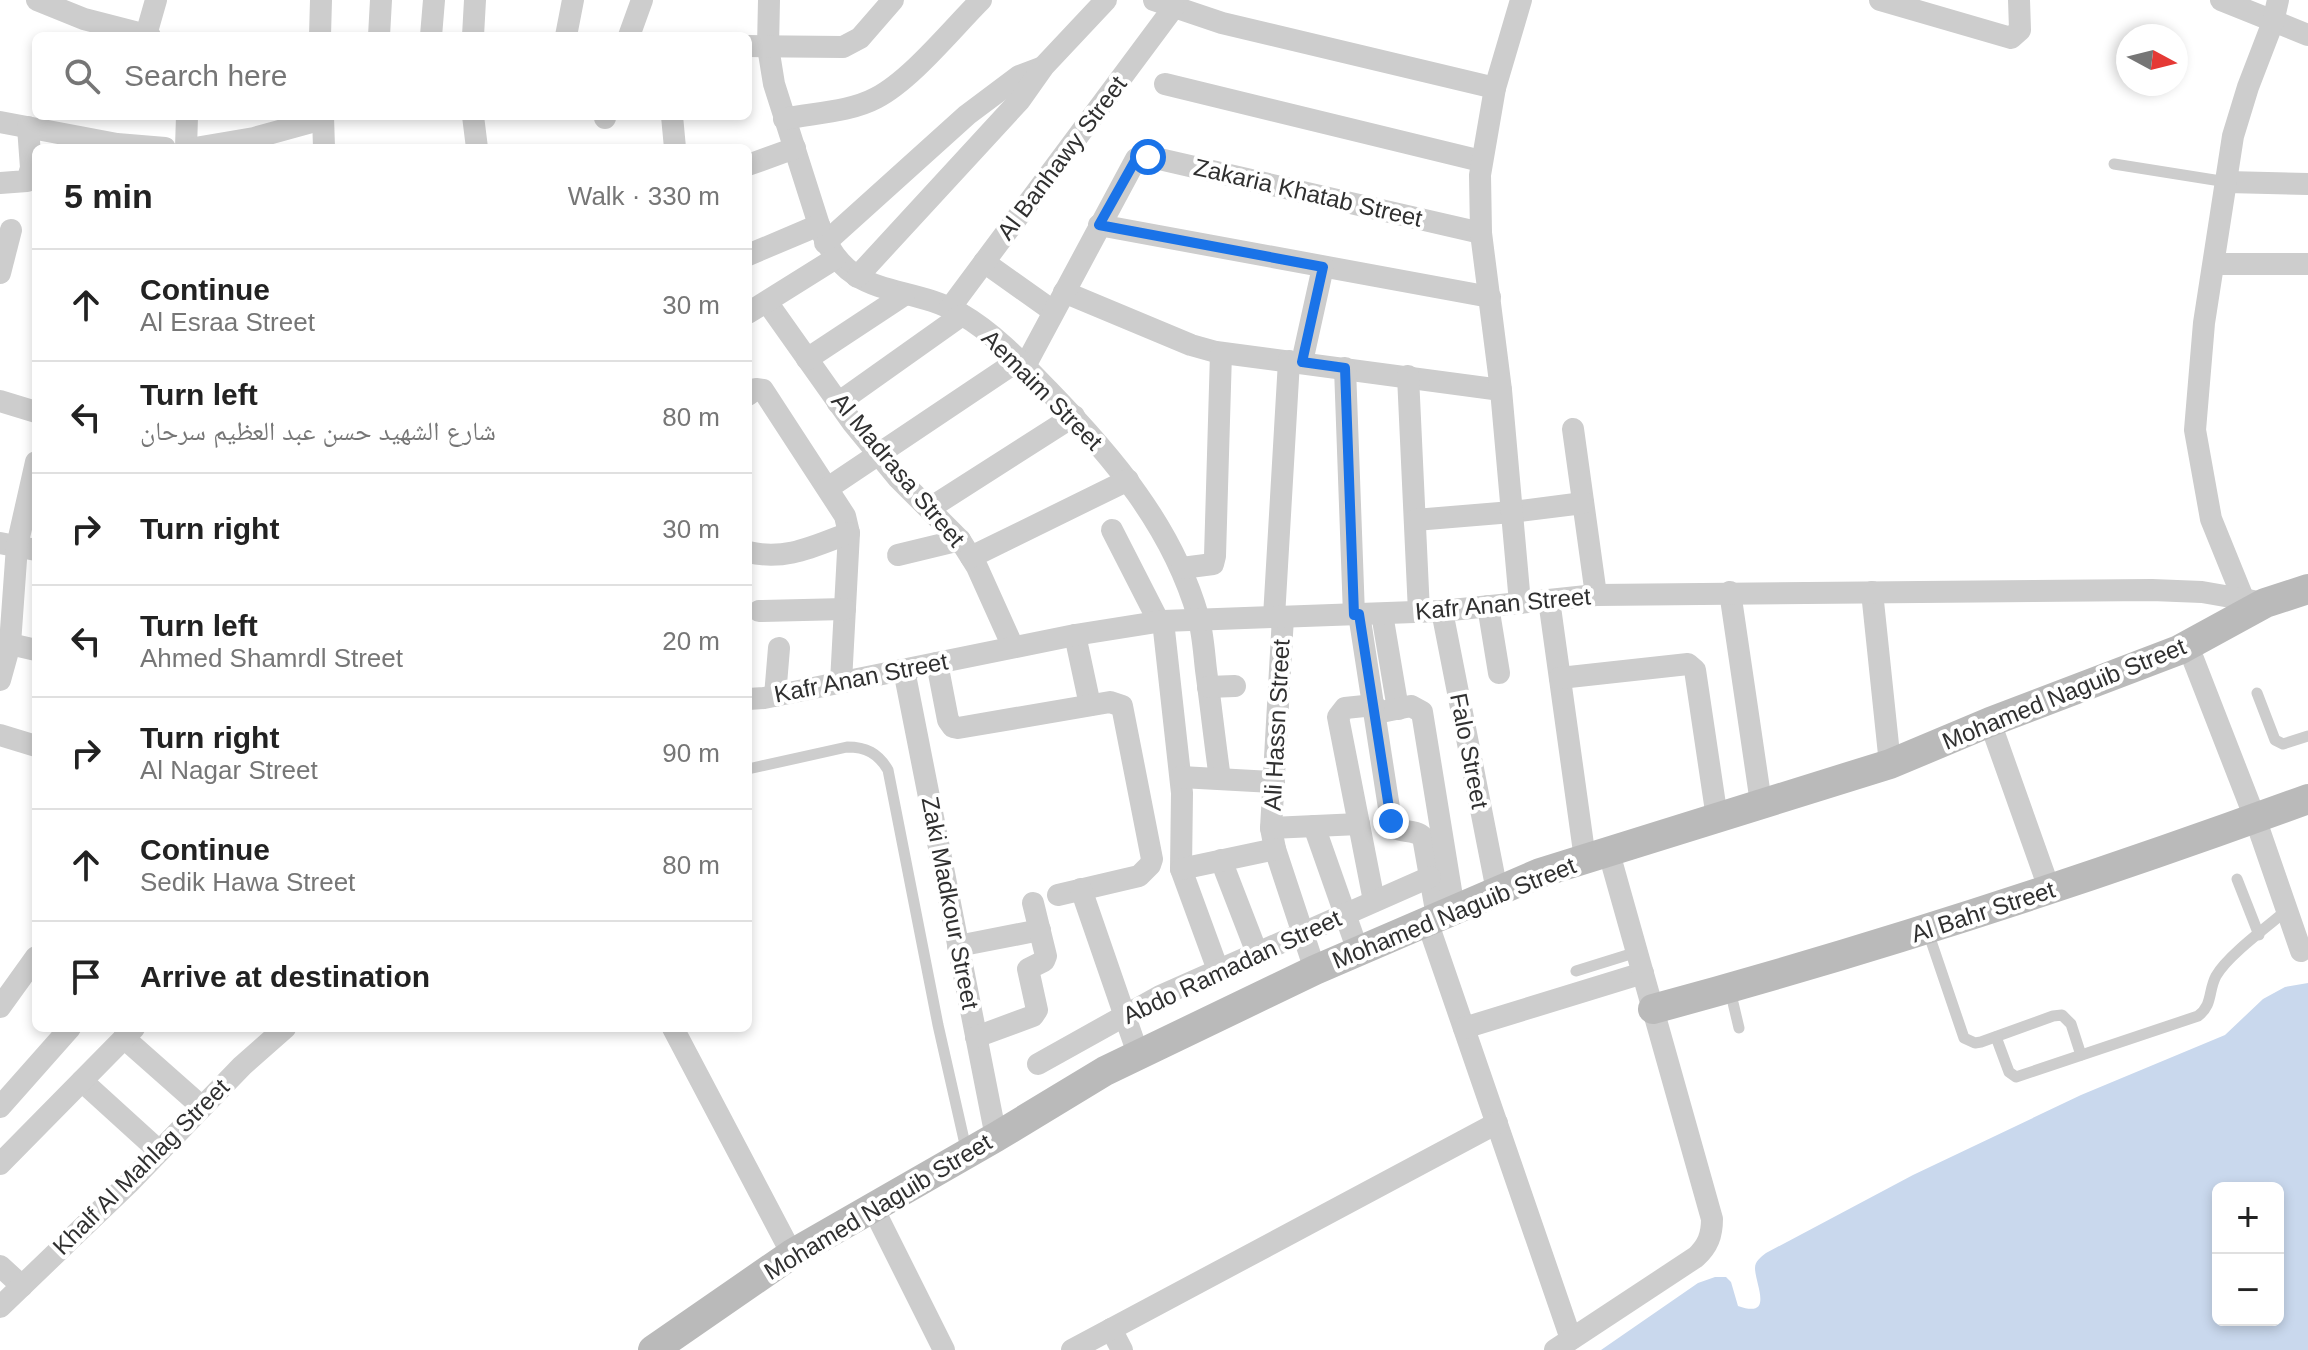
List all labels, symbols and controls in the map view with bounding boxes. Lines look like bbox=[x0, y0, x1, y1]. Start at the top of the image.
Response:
north arrow bbox=[2116, 24, 2188, 96]
search box bbox=[32, 32, 752, 120]
icon: search bbox=[60, 54, 104, 98]
text: Search here bbox=[124, 59, 287, 92]
street label: Al Banhawy Street bbox=[991, 70, 1132, 245]
route start bbox=[1130, 139, 1166, 175]
street label: Zakaria Khatab Street bbox=[1191, 153, 1425, 232]
text: 5 min bbox=[64, 177, 153, 215]
text: Walk · 330 m bbox=[568, 181, 720, 211]
text: Continue bbox=[140, 273, 270, 306]
icon: ahead bbox=[64, 283, 108, 327]
text: 30 m bbox=[662, 290, 720, 320]
text: Al Esraa Street bbox=[140, 307, 315, 337]
street label: Aemaim Street bbox=[977, 324, 1108, 456]
text: Turn left bbox=[140, 378, 258, 411]
street label: Al Madrasa Street bbox=[826, 387, 971, 552]
icon: left bbox=[64, 395, 108, 439]
text: 80 m bbox=[662, 402, 720, 432]
text: شارع الشهيد حسن عبد العظيم سرحان bbox=[140, 416, 496, 446]
icon: right bbox=[64, 507, 108, 551]
text: Turn right bbox=[140, 512, 279, 545]
text: 30 m bbox=[662, 514, 720, 544]
street label: Kafr Anan Street bbox=[1414, 582, 1592, 625]
text: Turn left bbox=[140, 609, 258, 642]
icon: left bbox=[64, 619, 108, 663]
text: 20 m bbox=[662, 626, 720, 656]
street label: Mohamed Naguib Street bbox=[1938, 632, 2190, 755]
street label: Ali Hassn Street bbox=[1259, 638, 1295, 812]
text: Ahmed Shamrdl Street bbox=[140, 643, 403, 673]
street label: Kafr Anan Street bbox=[772, 647, 950, 708]
street label: Falo Street bbox=[1445, 691, 1494, 811]
text: Turn right bbox=[140, 721, 279, 754]
icon: right bbox=[64, 731, 108, 775]
text: 90 m bbox=[662, 738, 720, 768]
text: Al Nagar Street bbox=[140, 755, 318, 785]
street label: Zaki Madkour Street bbox=[917, 794, 984, 1012]
route end bbox=[1373, 803, 1409, 839]
text: Continue bbox=[140, 833, 270, 866]
icon: ahead bbox=[64, 843, 108, 887]
text: 80 m bbox=[662, 850, 720, 880]
street label: Mohamed Naguib Street bbox=[1328, 851, 1580, 974]
text: Sedik Hawa Street bbox=[140, 867, 355, 897]
street label: Al Bahr Street bbox=[1908, 875, 2058, 947]
street label: Abdo Ramadan Street bbox=[1118, 904, 1345, 1029]
icon: arrive bbox=[64, 955, 108, 999]
text: Arrive at destination bbox=[140, 960, 430, 993]
street label: Khalf Al Mahlag Street bbox=[47, 1073, 234, 1260]
street label: Mohamed Naguib Street bbox=[759, 1128, 996, 1285]
map controls bbox=[2212, 1182, 2284, 1326]
button: + bbox=[2212, 1182, 2284, 1254]
button: − bbox=[2212, 1254, 2284, 1326]

